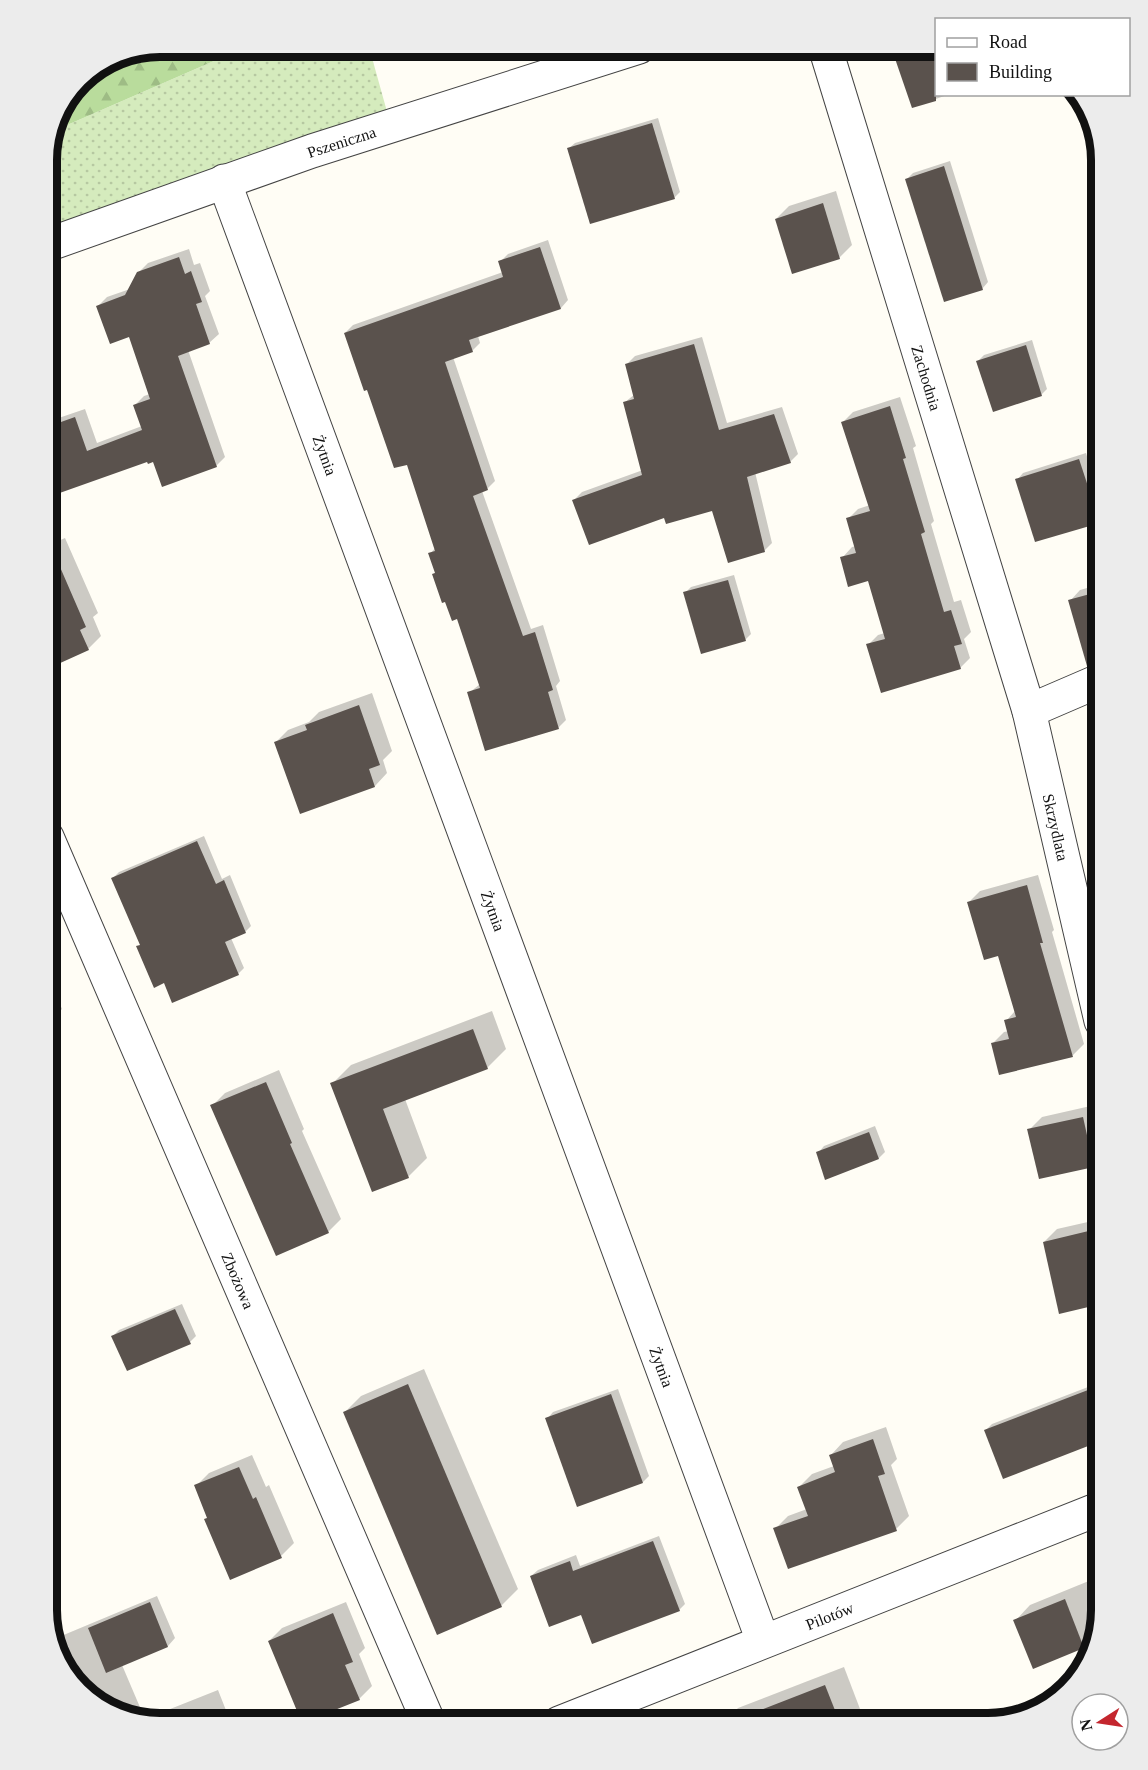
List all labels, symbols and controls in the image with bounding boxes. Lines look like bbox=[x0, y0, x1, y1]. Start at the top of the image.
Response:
legend bbox=[935, 18, 1130, 96]
text: Road bbox=[989, 32, 1027, 52]
text: Building bbox=[989, 62, 1052, 82]
street label: Pszeniczna bbox=[305, 123, 378, 161]
street label: Zachodnia bbox=[909, 343, 945, 413]
street label: Żytnia bbox=[310, 432, 340, 477]
street label: Skrzydlata bbox=[1040, 792, 1072, 863]
street label: Żytnia bbox=[478, 888, 509, 933]
street label: Zbożowa bbox=[219, 1250, 258, 1311]
street label: Żytnia bbox=[647, 1344, 677, 1389]
street label: Pilotów bbox=[803, 1598, 856, 1633]
north arrow bbox=[1070, 1692, 1130, 1752]
text: N bbox=[1076, 1717, 1095, 1732]

